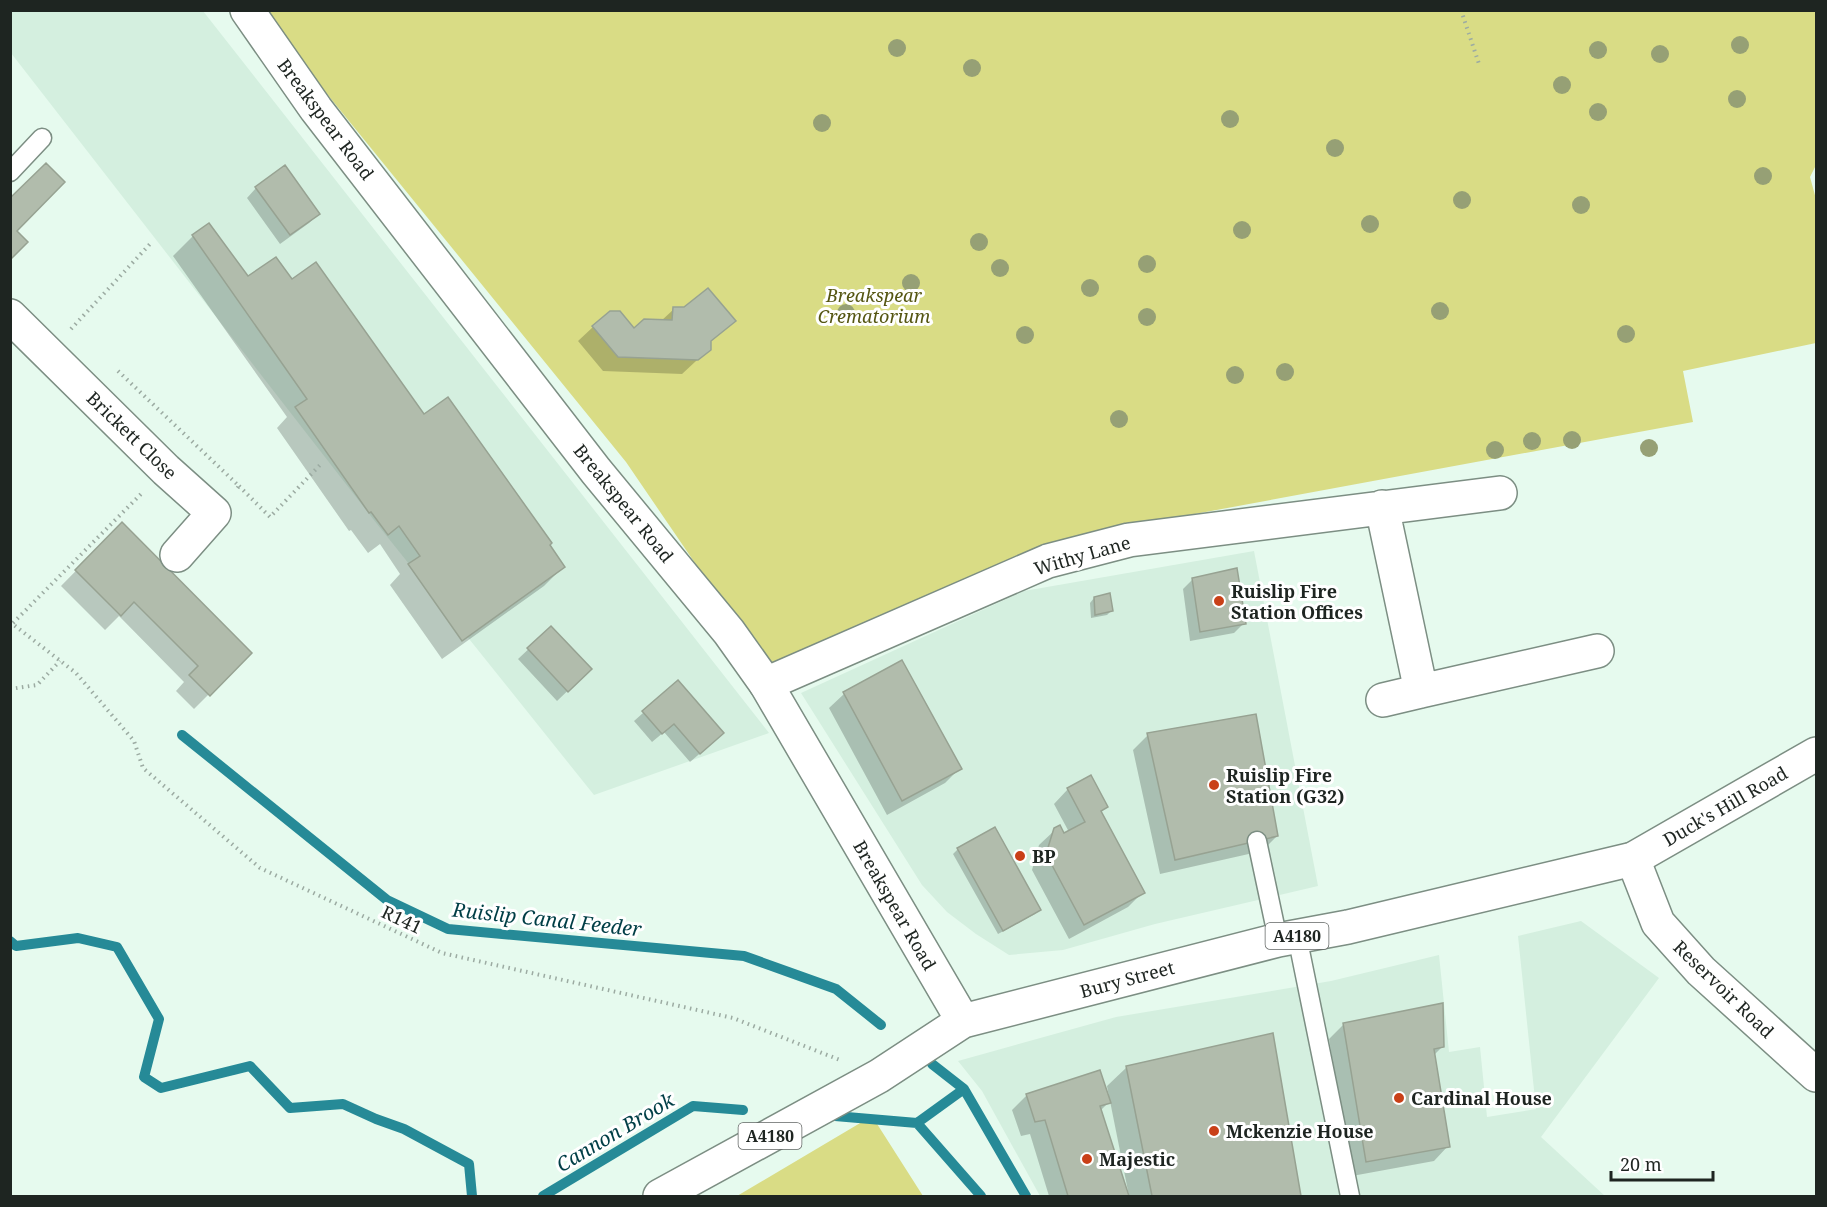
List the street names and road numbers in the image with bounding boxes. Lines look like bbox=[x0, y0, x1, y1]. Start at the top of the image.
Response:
street label: Breakspear Road bbox=[272, 53, 380, 185]
street label: Brickett Close bbox=[82, 386, 182, 484]
street label: Breakspear Road bbox=[569, 439, 679, 567]
street label: Withy Lane bbox=[1031, 530, 1133, 580]
street label: Duck's Hill Road bbox=[1658, 761, 1792, 851]
street label: Breakspear Road bbox=[848, 836, 942, 974]
street label: R141 bbox=[378, 899, 426, 939]
road number: A4180 bbox=[1266, 923, 1328, 949]
street label: Reservoir Road bbox=[1669, 935, 1779, 1043]
street label: Bury Street bbox=[1077, 955, 1177, 1003]
road number: A4180 bbox=[738, 1123, 802, 1149]

